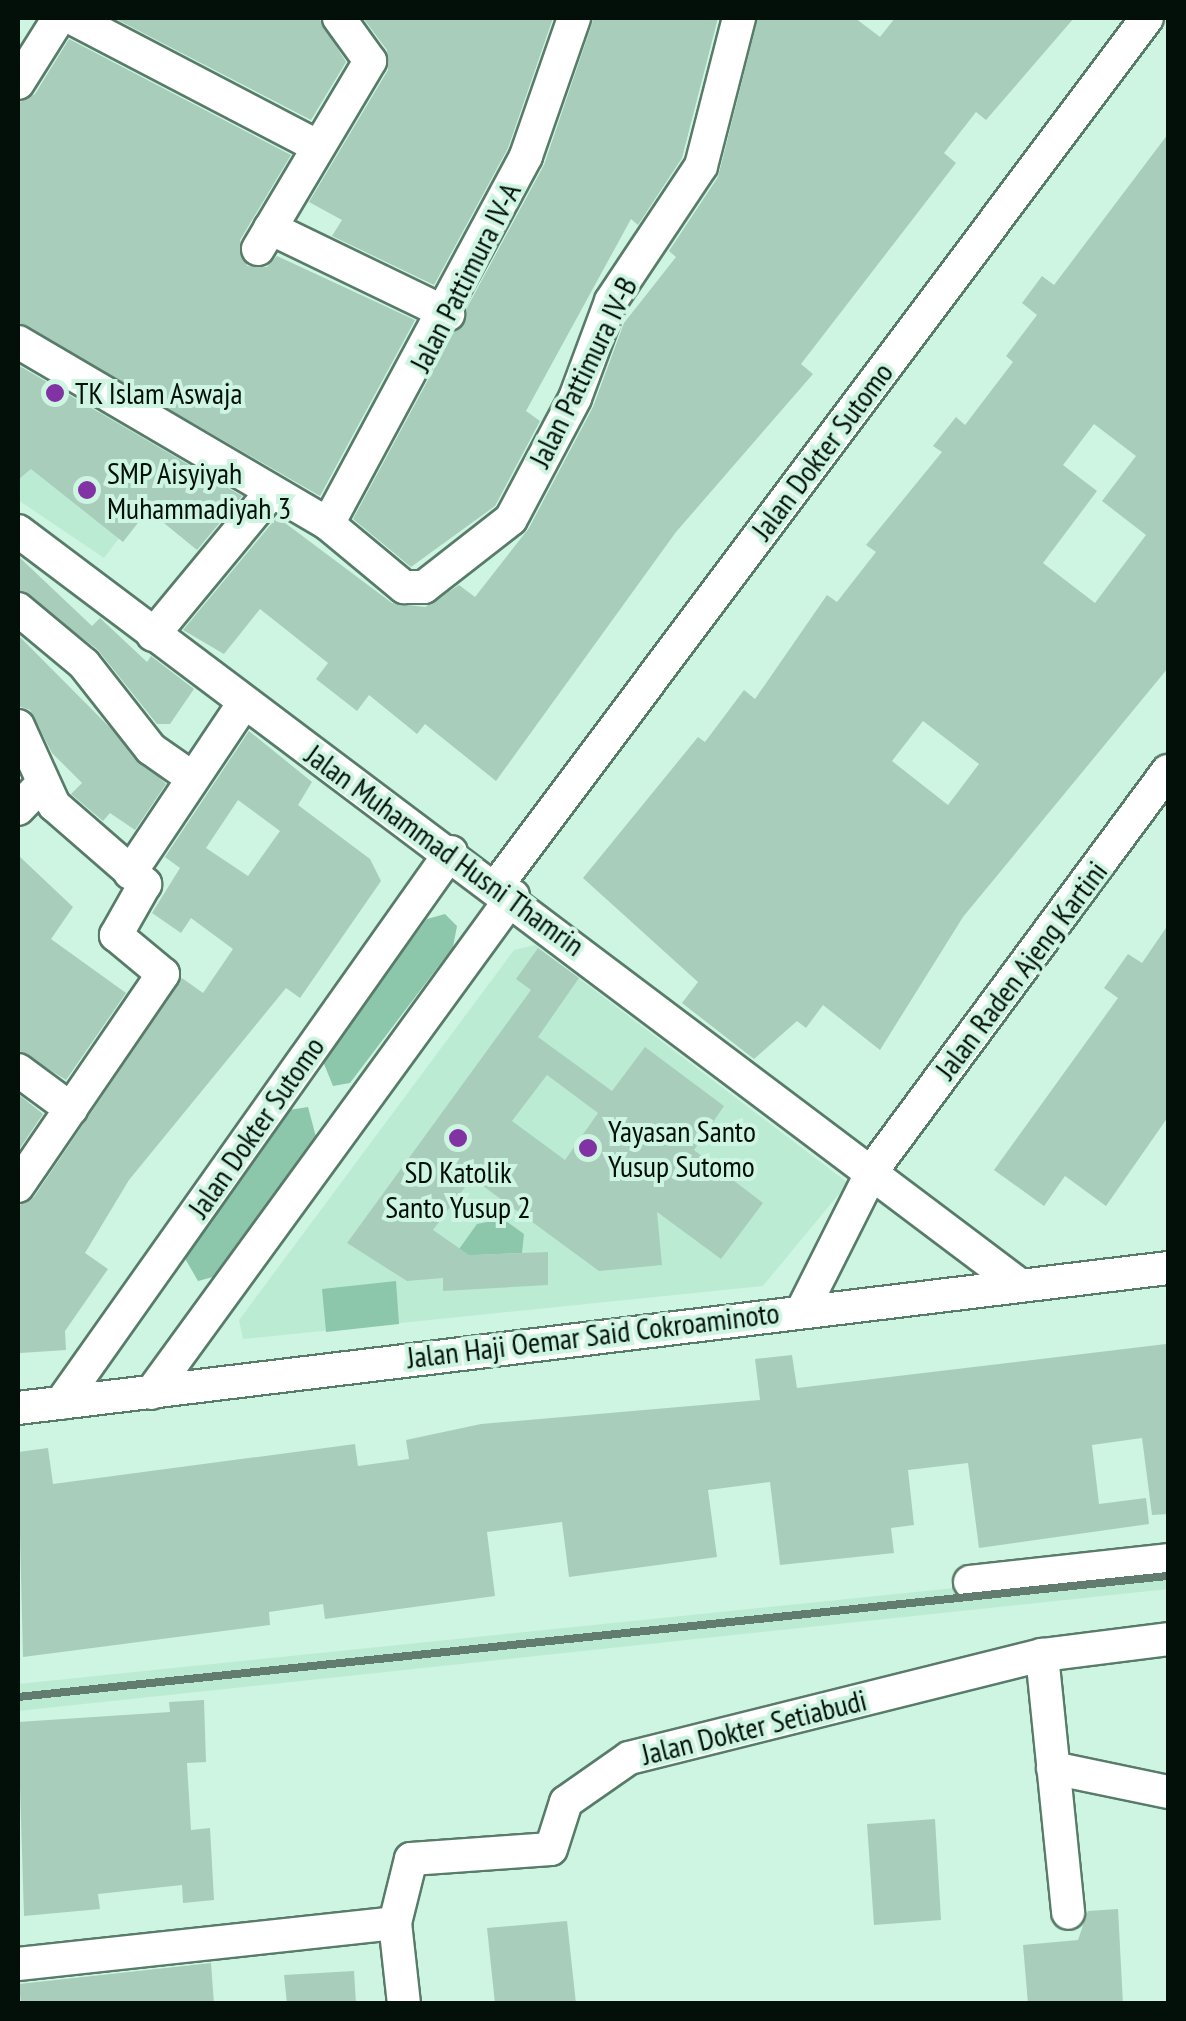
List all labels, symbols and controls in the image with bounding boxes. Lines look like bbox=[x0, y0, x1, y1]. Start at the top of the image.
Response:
street label: Jalan Pattimura IV-A bbox=[402, 177, 528, 377]
street label: Jalan Pattimura IV-B bbox=[521, 271, 645, 473]
street label: Jalan Dokter Sutomo bbox=[744, 355, 900, 547]
place label: TK Islam Aswaja bbox=[75, 375, 244, 411]
marker: TK Islam Aswaja bbox=[44, 382, 66, 404]
place label: SMP Aisyiyah Muhammadiyah 3 bbox=[107, 455, 291, 526]
marker: SMP Aisyiyah Muhammadiyah 3 bbox=[76, 479, 98, 501]
street label: Jalan Muhammad Husni Thamrin bbox=[298, 736, 592, 964]
street label: Jalan Raden Ajeng Kartini bbox=[927, 854, 1115, 1086]
street label: Jalan Dokter Sutomo bbox=[180, 1030, 332, 1224]
place label: Yayasan Santo Yusup Sutomo bbox=[608, 1113, 756, 1184]
marker: SD Katolik Santo Yusup 2 bbox=[447, 1127, 469, 1149]
marker: Yayasan Santo Yusup Sutomo bbox=[577, 1137, 599, 1159]
place label: SD Katolik Santo Yusup 2 bbox=[385, 1154, 531, 1224]
street label: Jalan Haji Oemar Said Cokroaminoto bbox=[405, 1294, 781, 1376]
street label: Jalan Dokter Setiabudi bbox=[638, 1682, 870, 1772]

